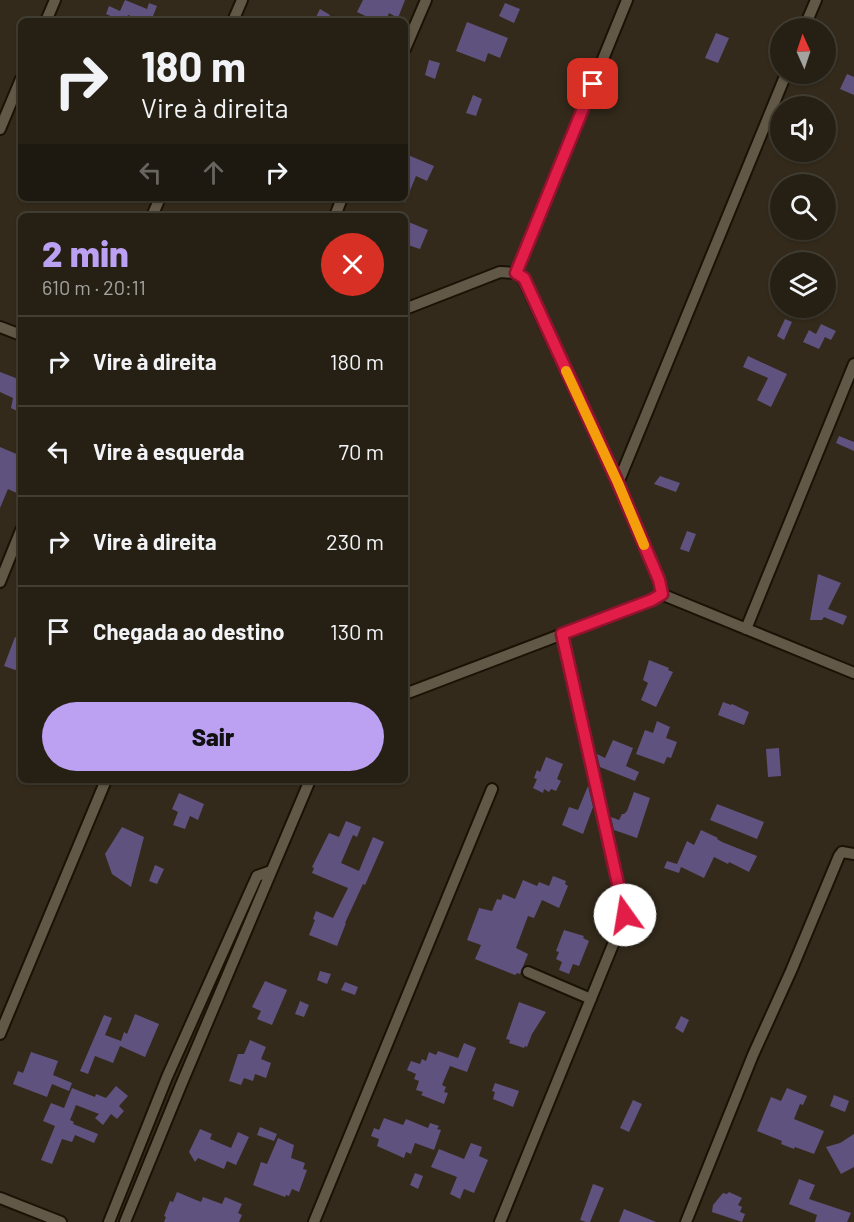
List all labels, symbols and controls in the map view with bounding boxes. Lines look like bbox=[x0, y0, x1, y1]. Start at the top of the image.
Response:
north arrow bbox=[770, 18, 836, 84]
map controls bbox=[770, 18, 836, 318]
text: 180 m bbox=[141, 40, 246, 90]
icon: right bbox=[42, 42, 120, 120]
pin bbox=[567, 58, 618, 109]
icon: arrive bbox=[576, 67, 609, 100]
text: Vire à direita bbox=[141, 91, 289, 123]
button: sound bbox=[770, 96, 836, 162]
icon: left bbox=[134, 156, 167, 189]
icon: ahead bbox=[197, 156, 230, 189]
icon: right bbox=[260, 156, 293, 189]
button: search bbox=[770, 174, 836, 240]
text: 2 min bbox=[42, 231, 129, 274]
button: close bbox=[321, 233, 384, 296]
button: layers bbox=[770, 252, 836, 318]
text: 610 m · 20:11 bbox=[42, 275, 146, 299]
icon: right bbox=[42, 345, 75, 378]
text: Vire à direita bbox=[93, 348, 217, 374]
text: 180 m bbox=[330, 348, 384, 374]
icon: left bbox=[42, 435, 75, 468]
text: Vire à esquerda bbox=[93, 438, 244, 464]
text: 70 m bbox=[339, 438, 384, 464]
icon: right bbox=[42, 525, 75, 558]
text: Vire à direita bbox=[93, 528, 217, 554]
text: 230 m bbox=[326, 528, 384, 554]
icon: arrive bbox=[42, 615, 75, 648]
text: Chegada ao destino bbox=[93, 618, 284, 644]
text: 130 m bbox=[330, 618, 384, 644]
button: Sair bbox=[42, 702, 384, 771]
position arrow bbox=[593, 883, 657, 947]

